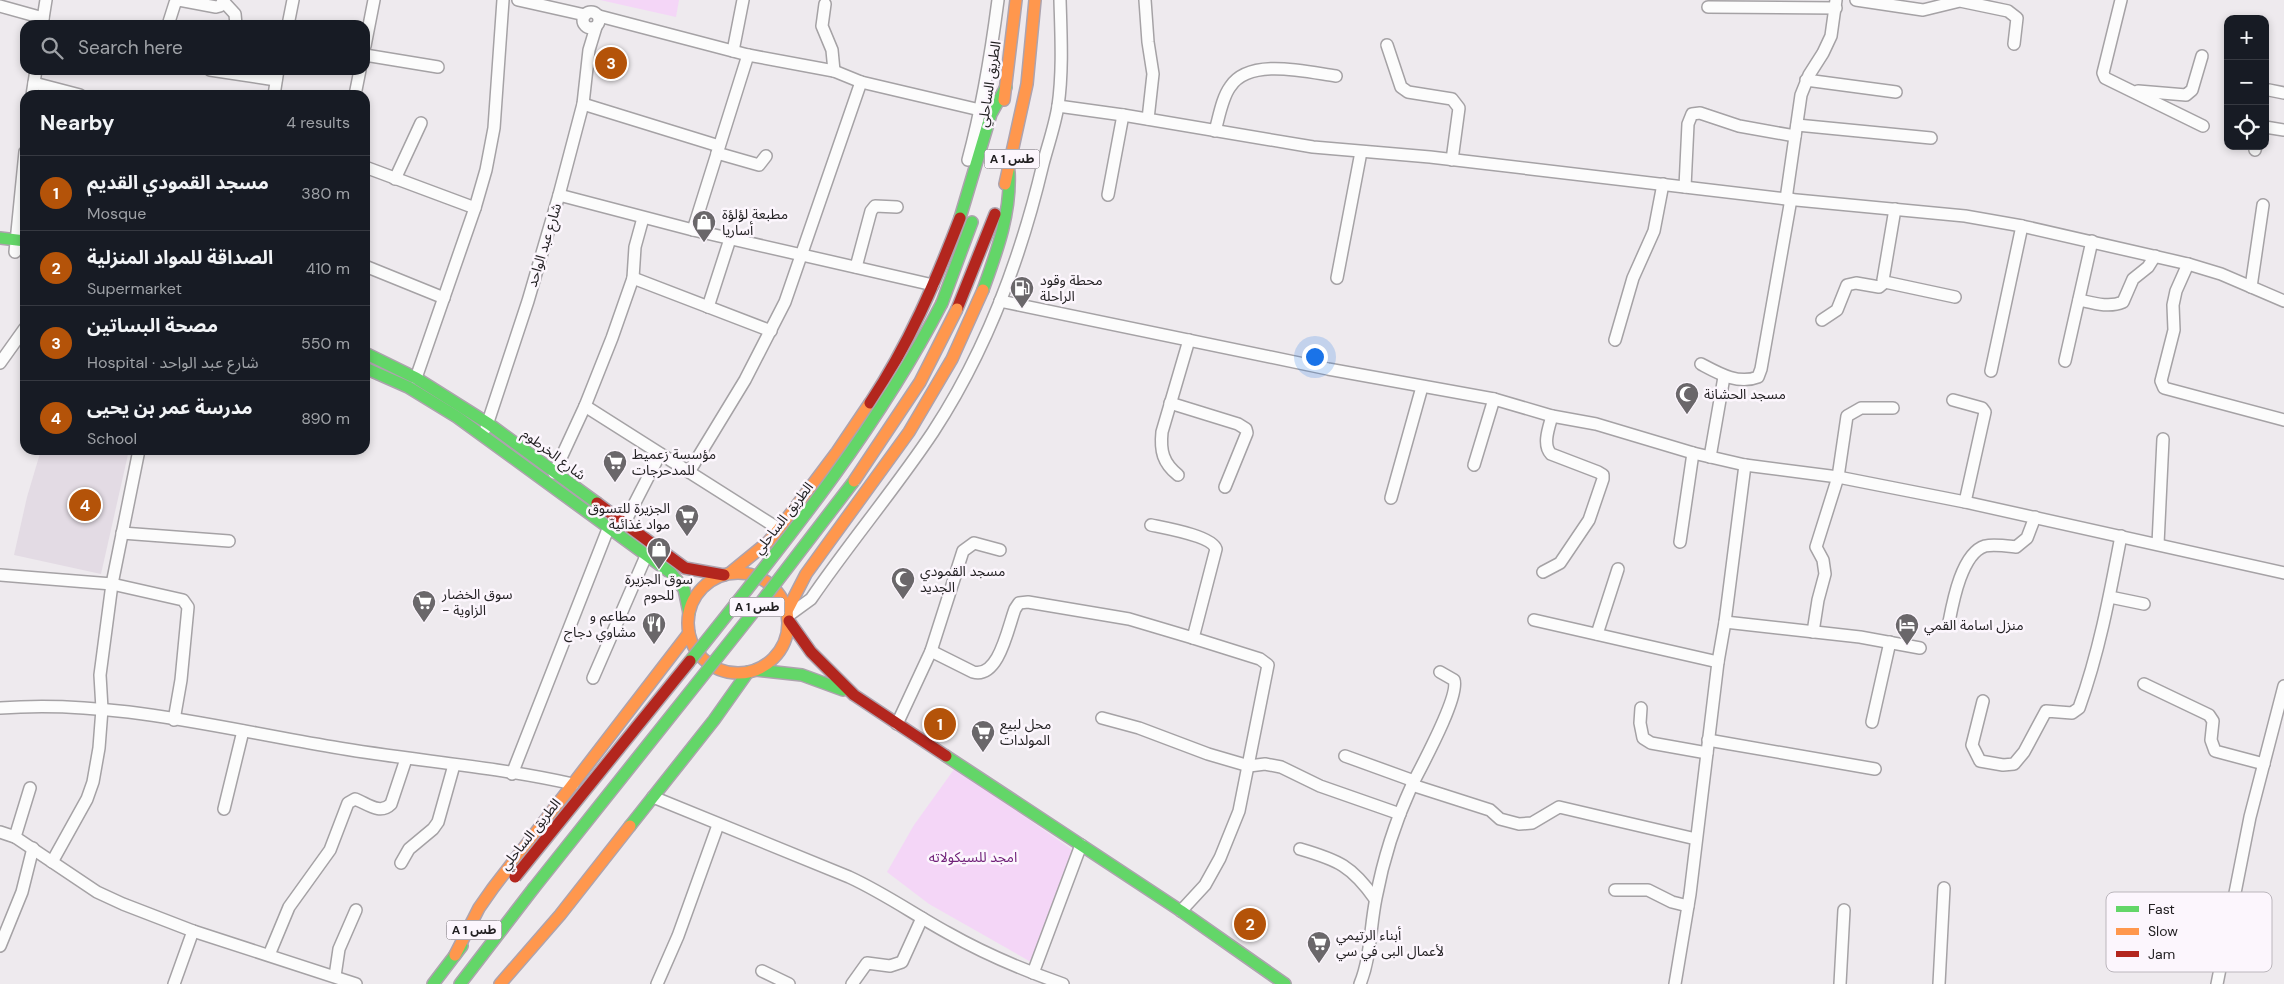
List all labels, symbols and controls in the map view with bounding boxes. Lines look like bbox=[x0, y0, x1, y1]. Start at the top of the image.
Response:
map controls bbox=[2224, 15, 2269, 150]
button: + bbox=[2224, 15, 2269, 60]
search box bbox=[20, 20, 370, 75]
icon: search bbox=[38, 34, 66, 62]
text: Search here bbox=[78, 35, 183, 60]
street label: الطريق الساحلي bbox=[973, 40, 1007, 129]
pin: 3 bbox=[595, 44, 627, 82]
button: − bbox=[2224, 60, 2269, 105]
button: locate bbox=[2224, 105, 2269, 150]
text: Nearby bbox=[40, 109, 114, 137]
text: 4 results bbox=[286, 112, 350, 133]
road number: A 1 طس bbox=[984, 150, 1040, 168]
text: مسجد القمودي القديم bbox=[87, 170, 269, 195]
text: 1 bbox=[53, 183, 59, 204]
text: 380 m bbox=[301, 183, 350, 204]
street label: شارع عبد الواحد bbox=[523, 201, 567, 290]
text: Mosque bbox=[87, 203, 146, 224]
place label: مطبعة لؤلؤة أساريا bbox=[722, 205, 788, 239]
shop icon: مطبعة لؤلؤة أساريا bbox=[691, 209, 717, 243]
text: الصداقة للمواد المنزلية bbox=[87, 245, 273, 270]
text: 2 bbox=[51, 258, 61, 279]
text: 410 m bbox=[306, 258, 350, 279]
place label: محطة وقود الراحلة bbox=[1040, 271, 1103, 305]
fuel station icon: محطة وقود الراحلة bbox=[1009, 275, 1035, 309]
text: Supermarket bbox=[87, 278, 182, 299]
text: مصحة البساتين bbox=[87, 313, 218, 338]
text: 3 bbox=[51, 333, 61, 354]
text: 550 m bbox=[301, 333, 350, 354]
your location bbox=[1302, 344, 1328, 370]
text: Hospital · شارع عبد الواحد bbox=[87, 352, 259, 373]
mosque icon: مسجد الحشانة bbox=[1674, 381, 1700, 415]
place label: مسجد الحشانة bbox=[1704, 385, 1786, 403]
text: مدرسة عمر بن يحيى bbox=[87, 395, 253, 420]
text: 4 bbox=[51, 408, 61, 429]
text: 890 m bbox=[301, 408, 350, 429]
street label: شارع الخرطوم bbox=[517, 424, 589, 485]
text: School bbox=[87, 428, 137, 449]
place label: مؤسسة زعميط للمدحرجات bbox=[632, 445, 716, 479]
supermarket icon: مؤسسة زعميط للمدحرجات bbox=[602, 449, 628, 483]
street label: الطريق الساحلي bbox=[749, 478, 819, 559]
pin: 4 bbox=[69, 486, 101, 524]
place label: الجزيرة للتسوق مواد غذائية bbox=[588, 499, 670, 533]
supermarket icon: الجزيرة للتسوق مواد غذائية bbox=[674, 503, 700, 537]
shop icon: سوق الجزيرة للحوم bbox=[646, 536, 672, 570]
place label: مسجد القمودي الجديد bbox=[920, 562, 1005, 596]
mosque icon: مسجد القمودي الجديد bbox=[890, 566, 916, 600]
place label: سوق الجزيرة للحوم bbox=[625, 570, 693, 606]
place label: سوق الخضار - الزاوية bbox=[441, 585, 513, 619]
supermarket icon: سوق الخضار - الزاوية bbox=[411, 589, 437, 623]
road number: A 1 طس bbox=[730, 598, 784, 616]
place label: مطاعم و مشاوي دجاج bbox=[564, 607, 636, 643]
restaurant icon: مطاعم و مشاوي دجاج bbox=[641, 611, 667, 645]
hotel icon: منزل اسامة القمي bbox=[1894, 612, 1920, 646]
place label: منزل اسامة القمي bbox=[1924, 616, 2024, 636]
pin: 1 bbox=[924, 705, 956, 743]
place label: محل لبيع المولدات bbox=[1000, 715, 1051, 749]
supermarket icon: محل لبيع المولدات bbox=[970, 719, 996, 753]
street label: الطريق الساحلي bbox=[496, 795, 566, 875]
park label: امجد للسيكولاته bbox=[929, 848, 1017, 866]
legend bbox=[2106, 892, 2272, 972]
text: Fast bbox=[2148, 900, 2175, 918]
pin: 2 bbox=[1234, 905, 1266, 943]
road number: A 1 طس bbox=[446, 920, 502, 940]
text: Slow bbox=[2148, 922, 2178, 940]
place label: أبناء الرتيمي لأعمال البى في سي bbox=[1336, 926, 1444, 962]
supermarket icon: أبناء الرتيمي لأعمال البى في سي bbox=[1306, 930, 1332, 964]
text: Jam bbox=[2148, 945, 2175, 963]

